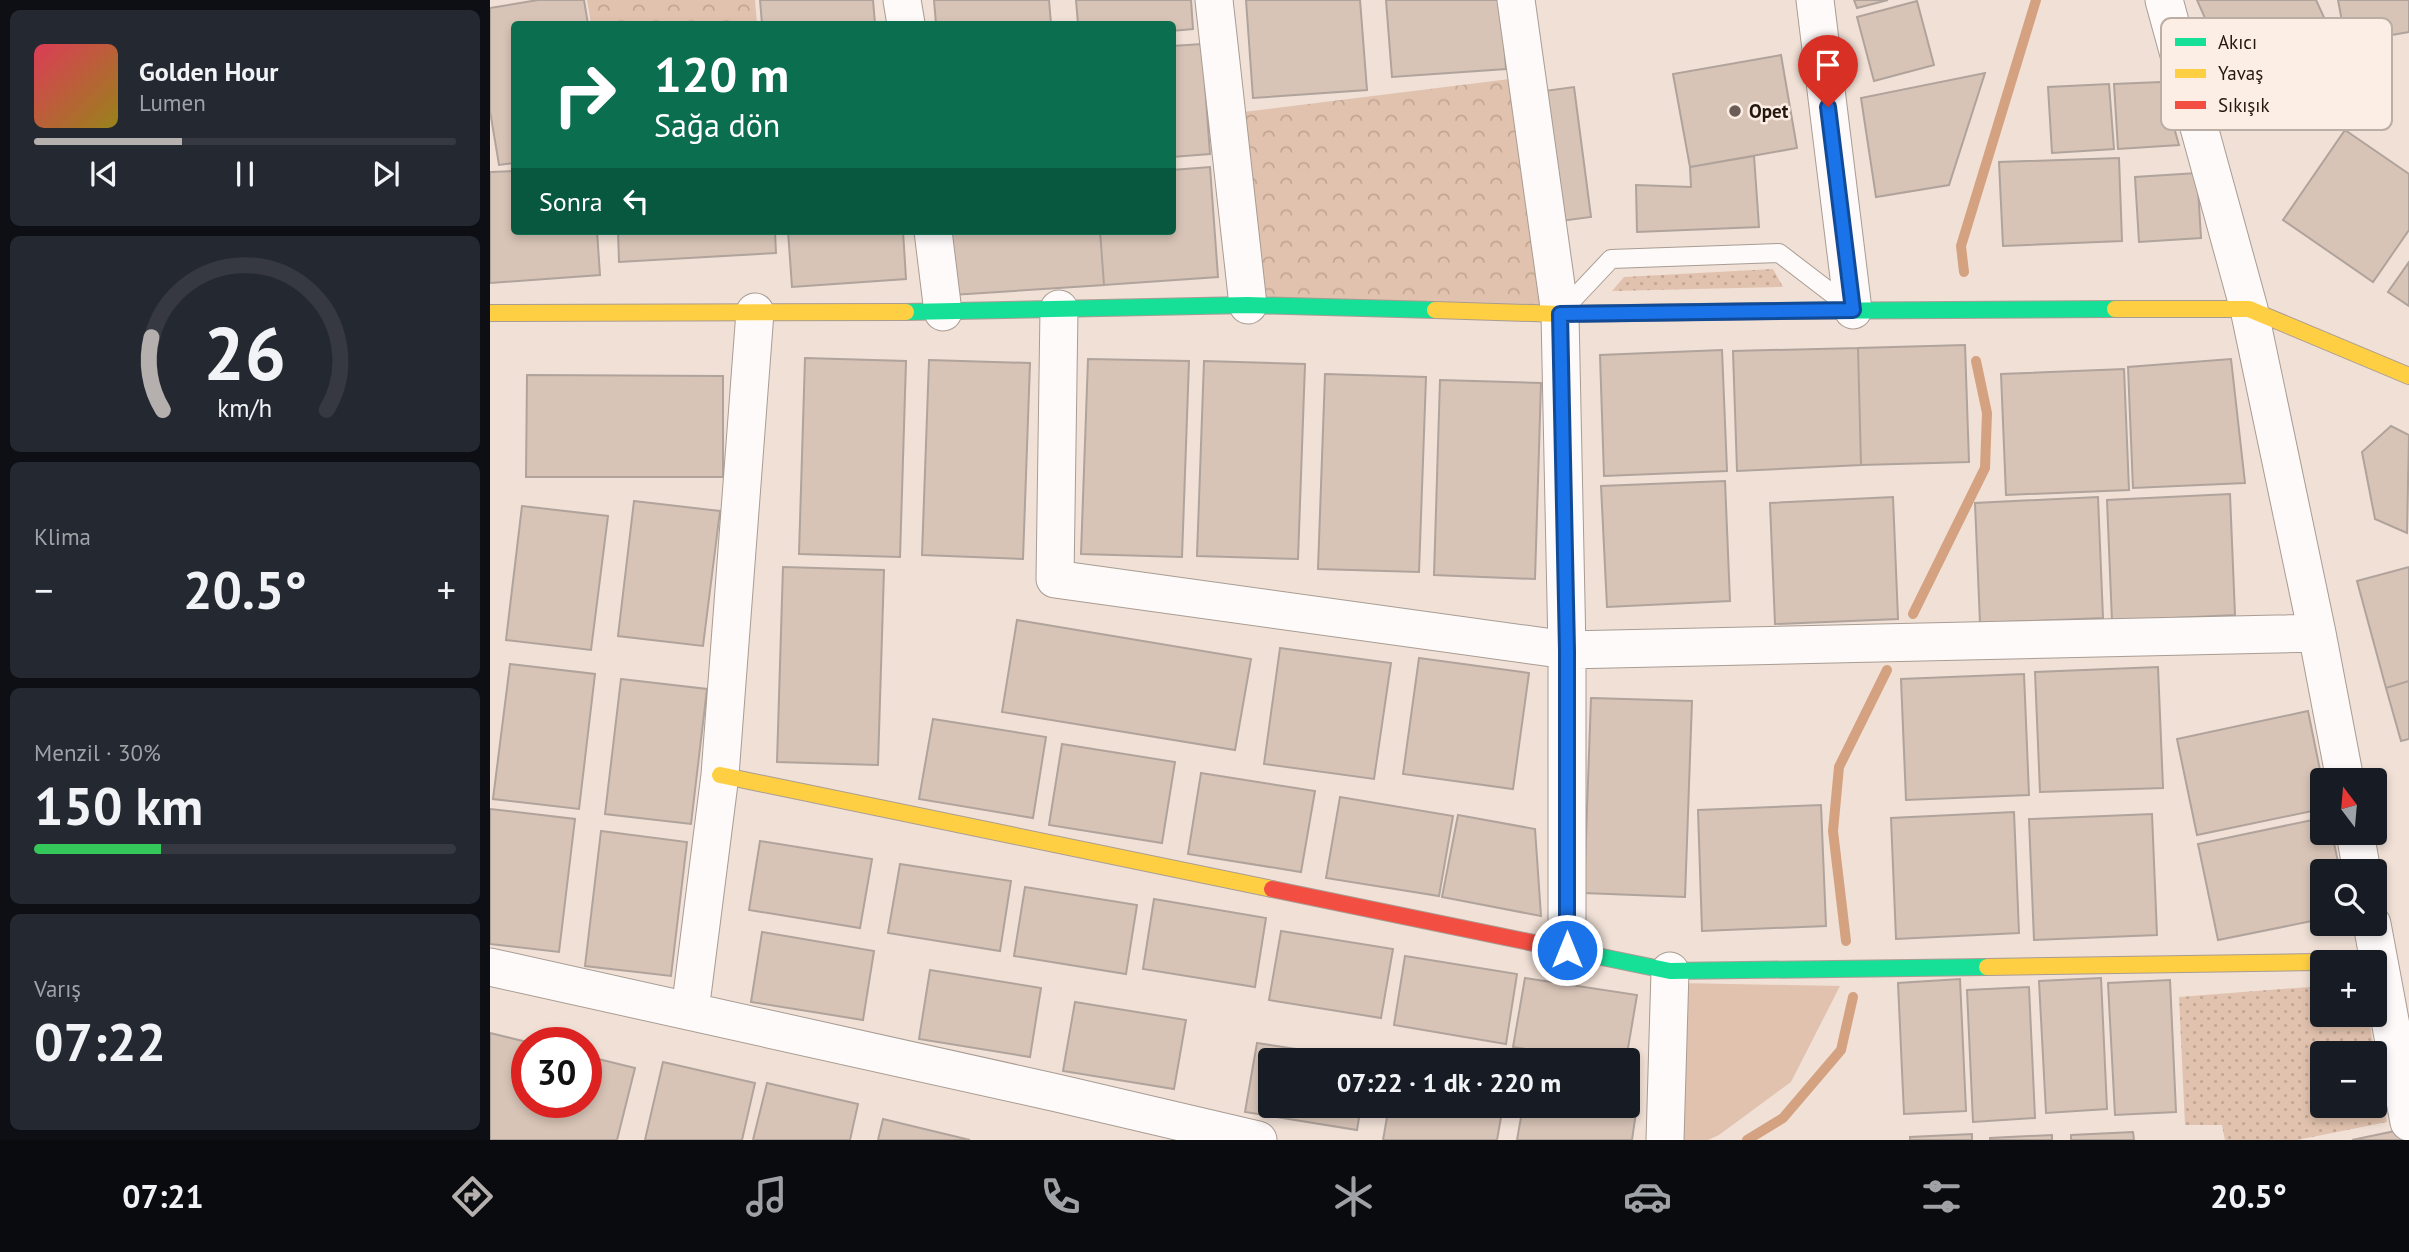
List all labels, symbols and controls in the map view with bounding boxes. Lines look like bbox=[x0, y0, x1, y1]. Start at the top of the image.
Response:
legend bbox=[2161, 18, 2392, 130]
text: Akıcı bbox=[2218, 30, 2257, 54]
pin bbox=[1798, 35, 1858, 107]
text: 120 m bbox=[654, 42, 789, 106]
icon: arrive bbox=[1809, 46, 1847, 84]
icon: right bbox=[539, 49, 630, 140]
text: Golden Hour bbox=[139, 55, 278, 88]
text: Yavaş bbox=[2218, 61, 2263, 85]
text: Lumen bbox=[139, 88, 206, 117]
text: Sıkışık bbox=[2218, 93, 2270, 117]
place label: Opet bbox=[1749, 99, 1789, 123]
marker: Opet bbox=[1727, 103, 1743, 119]
text: Sağa dön bbox=[654, 104, 780, 146]
icon: previous bbox=[85, 155, 123, 193]
icon: pause bbox=[226, 155, 264, 193]
icon: next bbox=[367, 155, 405, 193]
icon: left bbox=[617, 182, 655, 220]
text: Sonra bbox=[539, 185, 603, 218]
text: 26 bbox=[204, 306, 286, 400]
text: km/h bbox=[218, 392, 272, 424]
text: Klima bbox=[34, 522, 91, 551]
text: 20.5° bbox=[183, 556, 307, 623]
text: − bbox=[34, 565, 53, 614]
text: + bbox=[437, 565, 456, 614]
text: Menzil · 30% bbox=[34, 738, 161, 767]
north arrow bbox=[2310, 768, 2387, 845]
map controls bbox=[2310, 768, 2387, 1118]
text: 150 km bbox=[34, 772, 203, 839]
button: search bbox=[2310, 859, 2387, 936]
position arrow bbox=[1530, 913, 1604, 987]
button: + bbox=[2310, 950, 2387, 1027]
text: Varış bbox=[34, 974, 81, 1003]
text: 07:22 bbox=[34, 1008, 166, 1075]
speed limit sign: 30 bbox=[511, 1027, 602, 1118]
button: − bbox=[2310, 1041, 2387, 1118]
text: 07:22 · 1 dk · 220 m bbox=[1337, 1066, 1561, 1099]
icon: directions bbox=[448, 1172, 497, 1221]
icon: music bbox=[742, 1172, 791, 1221]
icon: phone bbox=[1036, 1172, 1085, 1221]
icon: climate bbox=[1329, 1172, 1378, 1221]
icon: car bbox=[1623, 1172, 1672, 1221]
icon: filters bbox=[1917, 1172, 1966, 1221]
text: 07:21 bbox=[122, 1175, 204, 1217]
text: 20.5° bbox=[2210, 1175, 2287, 1217]

